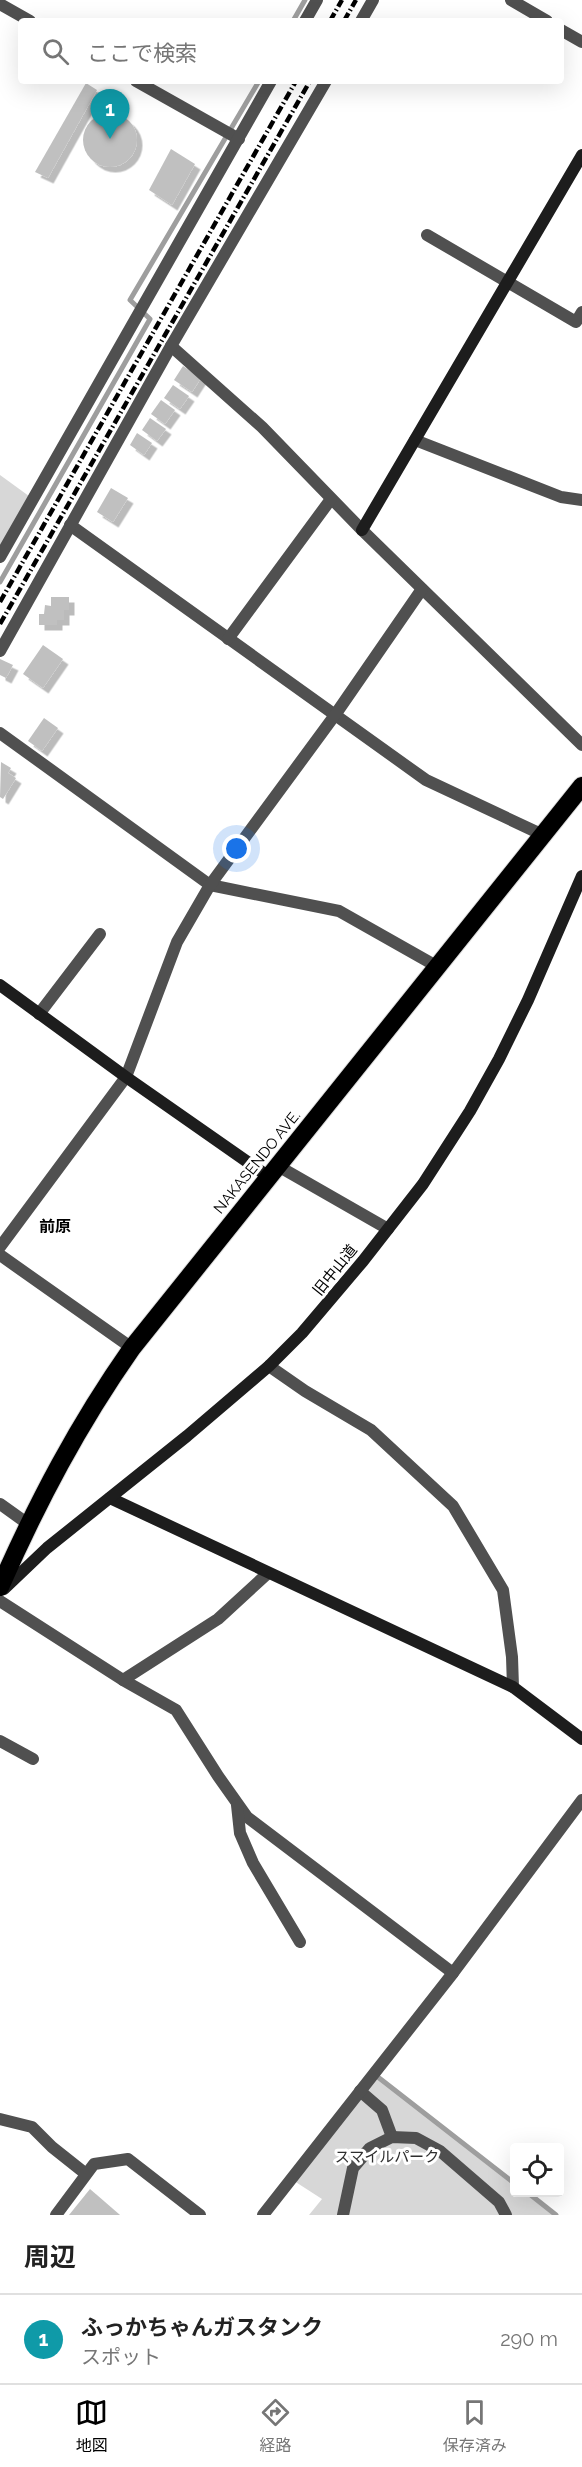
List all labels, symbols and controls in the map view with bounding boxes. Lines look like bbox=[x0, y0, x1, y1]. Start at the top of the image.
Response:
search box bbox=[18, 18, 564, 84]
icon: search bbox=[39, 35, 72, 68]
text: ここで検索 bbox=[87, 40, 197, 66]
pin: 1 bbox=[90, 90, 130, 139]
your location bbox=[222, 834, 251, 863]
street label: NAKASENDO AVE. bbox=[210, 1107, 304, 1217]
district label: 前原 bbox=[39, 1217, 71, 1236]
street label: 旧中山道 bbox=[309, 1241, 361, 1299]
map controls bbox=[510, 2143, 564, 2197]
button: locate bbox=[510, 2143, 564, 2197]
park label: スマイルパーク bbox=[335, 2148, 439, 2166]
text: 周辺 bbox=[24, 2242, 76, 2272]
text: ふっかちゃんガスタンク bbox=[81, 2314, 323, 2340]
text: 1 bbox=[39, 2327, 48, 2351]
text: 290 m bbox=[500, 2327, 558, 2351]
text: スポット bbox=[81, 2345, 161, 2369]
tab: 地図 bbox=[75, 2396, 108, 2456]
tab: 経路 bbox=[259, 2396, 292, 2456]
tab: 保存済み bbox=[443, 2396, 507, 2456]

